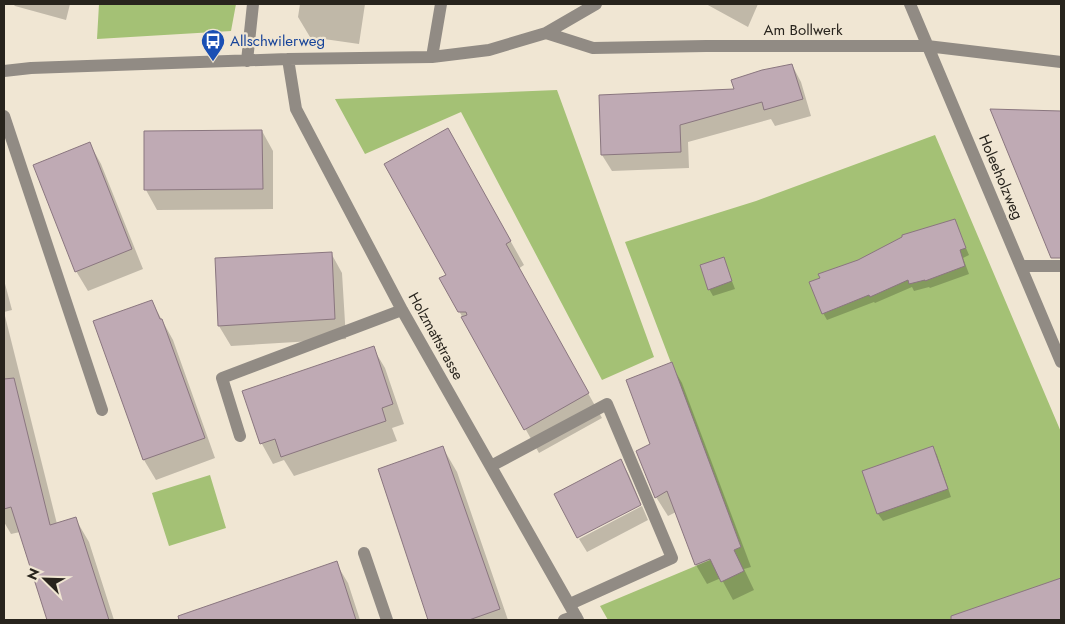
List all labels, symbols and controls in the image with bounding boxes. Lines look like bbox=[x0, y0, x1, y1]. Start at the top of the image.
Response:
street label: Am Bollwerk bbox=[763, 19, 843, 41]
bus stop icon: Allschwilerweg bbox=[200, 28, 226, 62]
place label: Allschwilerweg bbox=[230, 30, 325, 52]
street label: Holeeholzweg bbox=[973, 131, 1029, 223]
street label: Holzmattstrasse bbox=[403, 288, 469, 384]
north arrow bbox=[20, 554, 70, 604]
text: N bbox=[22, 565, 44, 583]

